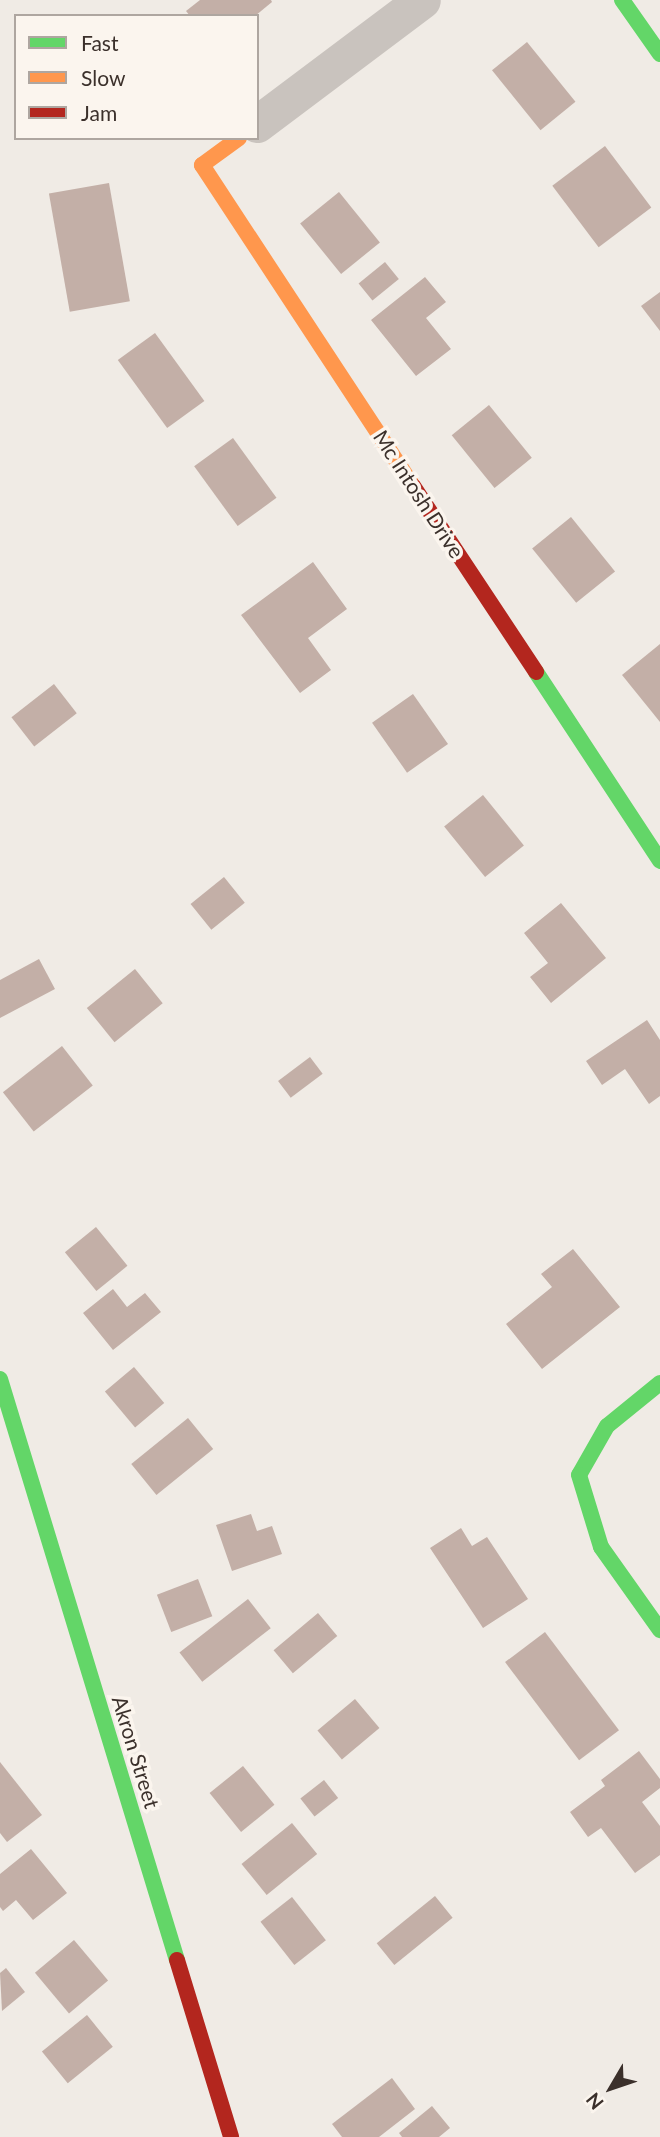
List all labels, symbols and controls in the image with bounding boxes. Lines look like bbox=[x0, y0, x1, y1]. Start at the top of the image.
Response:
legend bbox=[14, 14, 259, 140]
text: Fast bbox=[81, 30, 118, 55]
text: Slow bbox=[81, 65, 125, 90]
text: Jam bbox=[81, 100, 117, 125]
street label: Mc Intosh Drive bbox=[368, 425, 470, 563]
street label: Akron Street bbox=[107, 1693, 165, 1811]
north arrow bbox=[576, 2053, 646, 2123]
text: N bbox=[581, 2089, 608, 2114]

